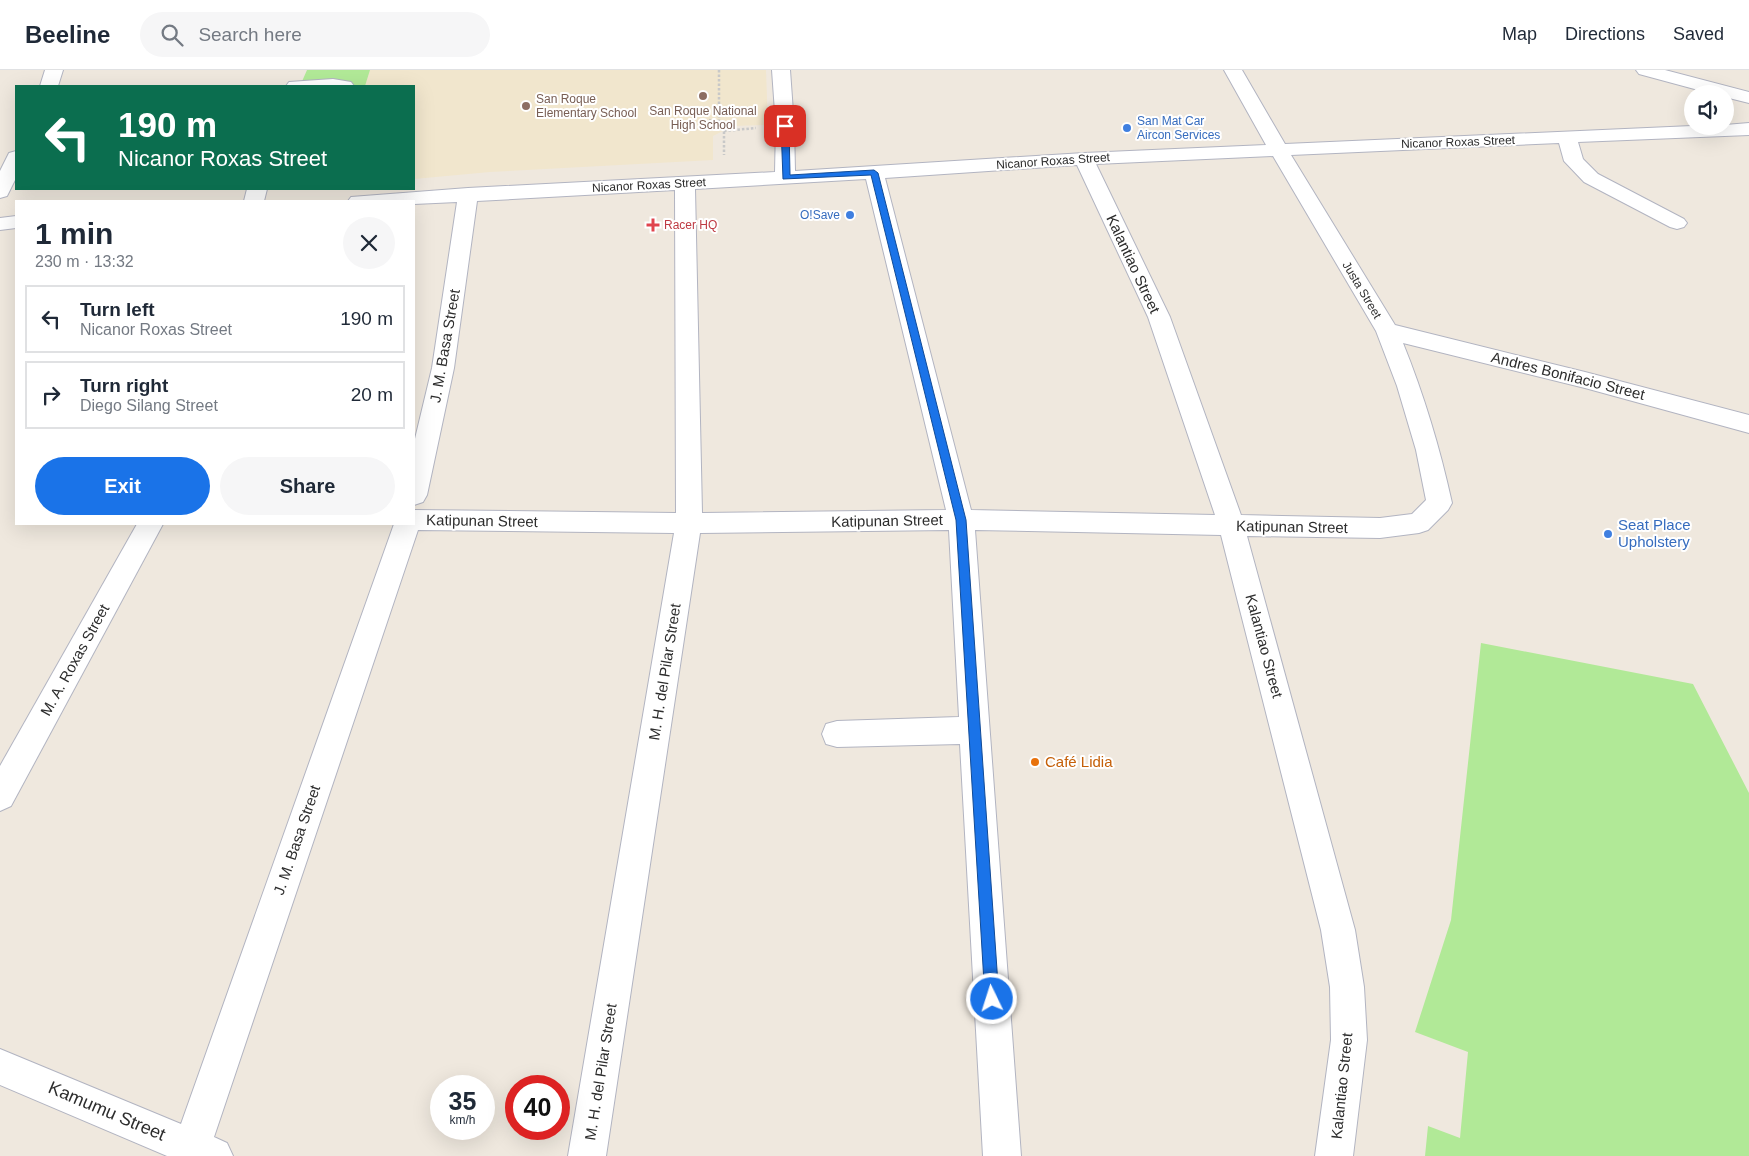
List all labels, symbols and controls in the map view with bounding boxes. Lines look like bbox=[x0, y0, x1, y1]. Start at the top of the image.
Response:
search box bbox=[140, 12, 490, 57]
text: Beeline bbox=[25, 21, 110, 48]
icon: search bbox=[158, 21, 186, 49]
text: Search here bbox=[198, 24, 302, 45]
text: Map bbox=[1502, 24, 1537, 44]
text: Directions bbox=[1565, 24, 1645, 44]
text: Saved bbox=[1673, 24, 1724, 44]
map controls bbox=[1684, 85, 1734, 135]
button: sound bbox=[1684, 85, 1734, 135]
marker: San Roque National High School bbox=[697, 90, 709, 102]
place label: San Roque Elementary School bbox=[536, 92, 637, 120]
marker: San Roque Elementary School bbox=[520, 100, 532, 112]
place label: San Roque National High School bbox=[649, 104, 757, 132]
icon: left bbox=[35, 105, 100, 170]
text: 190 m bbox=[118, 105, 217, 144]
pin bbox=[764, 105, 806, 147]
icon: arrive bbox=[771, 112, 799, 140]
place label: San Mat Car Aircon Services bbox=[1137, 114, 1220, 142]
marker: San Mat Car Aircon Services bbox=[1121, 122, 1133, 134]
street label: Nicanor Roxas Street bbox=[1401, 133, 1516, 151]
text: Nicanor Roxas Street bbox=[118, 146, 327, 171]
street label: Nicanor Roxas Street bbox=[996, 150, 1111, 172]
street label: Nicanor Roxas Street bbox=[592, 175, 707, 195]
place label: O!Save bbox=[800, 208, 840, 222]
marker: O!Save bbox=[844, 209, 856, 221]
street label: Kalantiao Street bbox=[1103, 212, 1164, 316]
text: 1 min bbox=[35, 217, 113, 250]
button: close bbox=[343, 217, 395, 269]
marker: Racer HQ bbox=[646, 218, 660, 232]
place label: Racer HQ bbox=[664, 218, 717, 232]
text: 230 m · 13:32 bbox=[35, 253, 134, 270]
street label: Justa Street bbox=[1340, 259, 1385, 322]
street label: J. M. Basa Street bbox=[426, 287, 463, 404]
text: Turn left bbox=[80, 299, 155, 320]
icon: left bbox=[37, 305, 65, 333]
text: 190 m bbox=[340, 308, 393, 329]
text: Nicanor Roxas Street bbox=[80, 321, 232, 338]
street label: Andres Bonifacio Street bbox=[1490, 348, 1647, 403]
text: Turn right bbox=[80, 375, 168, 396]
icon: right bbox=[37, 381, 65, 409]
text: 20 m bbox=[351, 384, 393, 405]
text: Diego Silang Street bbox=[80, 397, 218, 414]
button: Exit bbox=[35, 457, 210, 515]
button: Share bbox=[220, 457, 395, 515]
street label: Katipunan Street bbox=[426, 511, 539, 530]
street label: Katipunan Street bbox=[831, 511, 944, 530]
place label: Seat Place Upholstery bbox=[1618, 516, 1691, 550]
street label: Katipunan Street bbox=[1236, 517, 1349, 536]
marker: Seat Place Upholstery bbox=[1602, 528, 1614, 540]
street label: Kalantiao Street bbox=[1242, 592, 1287, 700]
street label: M. A. Roxas Street bbox=[37, 600, 113, 719]
street label: M. H. del Pilar Street bbox=[645, 601, 684, 742]
place label: Café Lidia bbox=[1045, 753, 1113, 770]
marker: Café Lidia bbox=[1029, 756, 1041, 768]
street label: J. M. Basa Street bbox=[270, 782, 324, 897]
position arrow bbox=[965, 972, 1017, 1024]
street label: M. H. del Pilar Street bbox=[581, 1001, 620, 1142]
street label: Kalantiao Street bbox=[1327, 1031, 1356, 1140]
speed limit sign: 40 bbox=[505, 1075, 570, 1140]
street label: Kamumu Street bbox=[46, 1077, 168, 1145]
text: 35 bbox=[449, 1087, 476, 1115]
text: km/h bbox=[449, 1113, 476, 1127]

